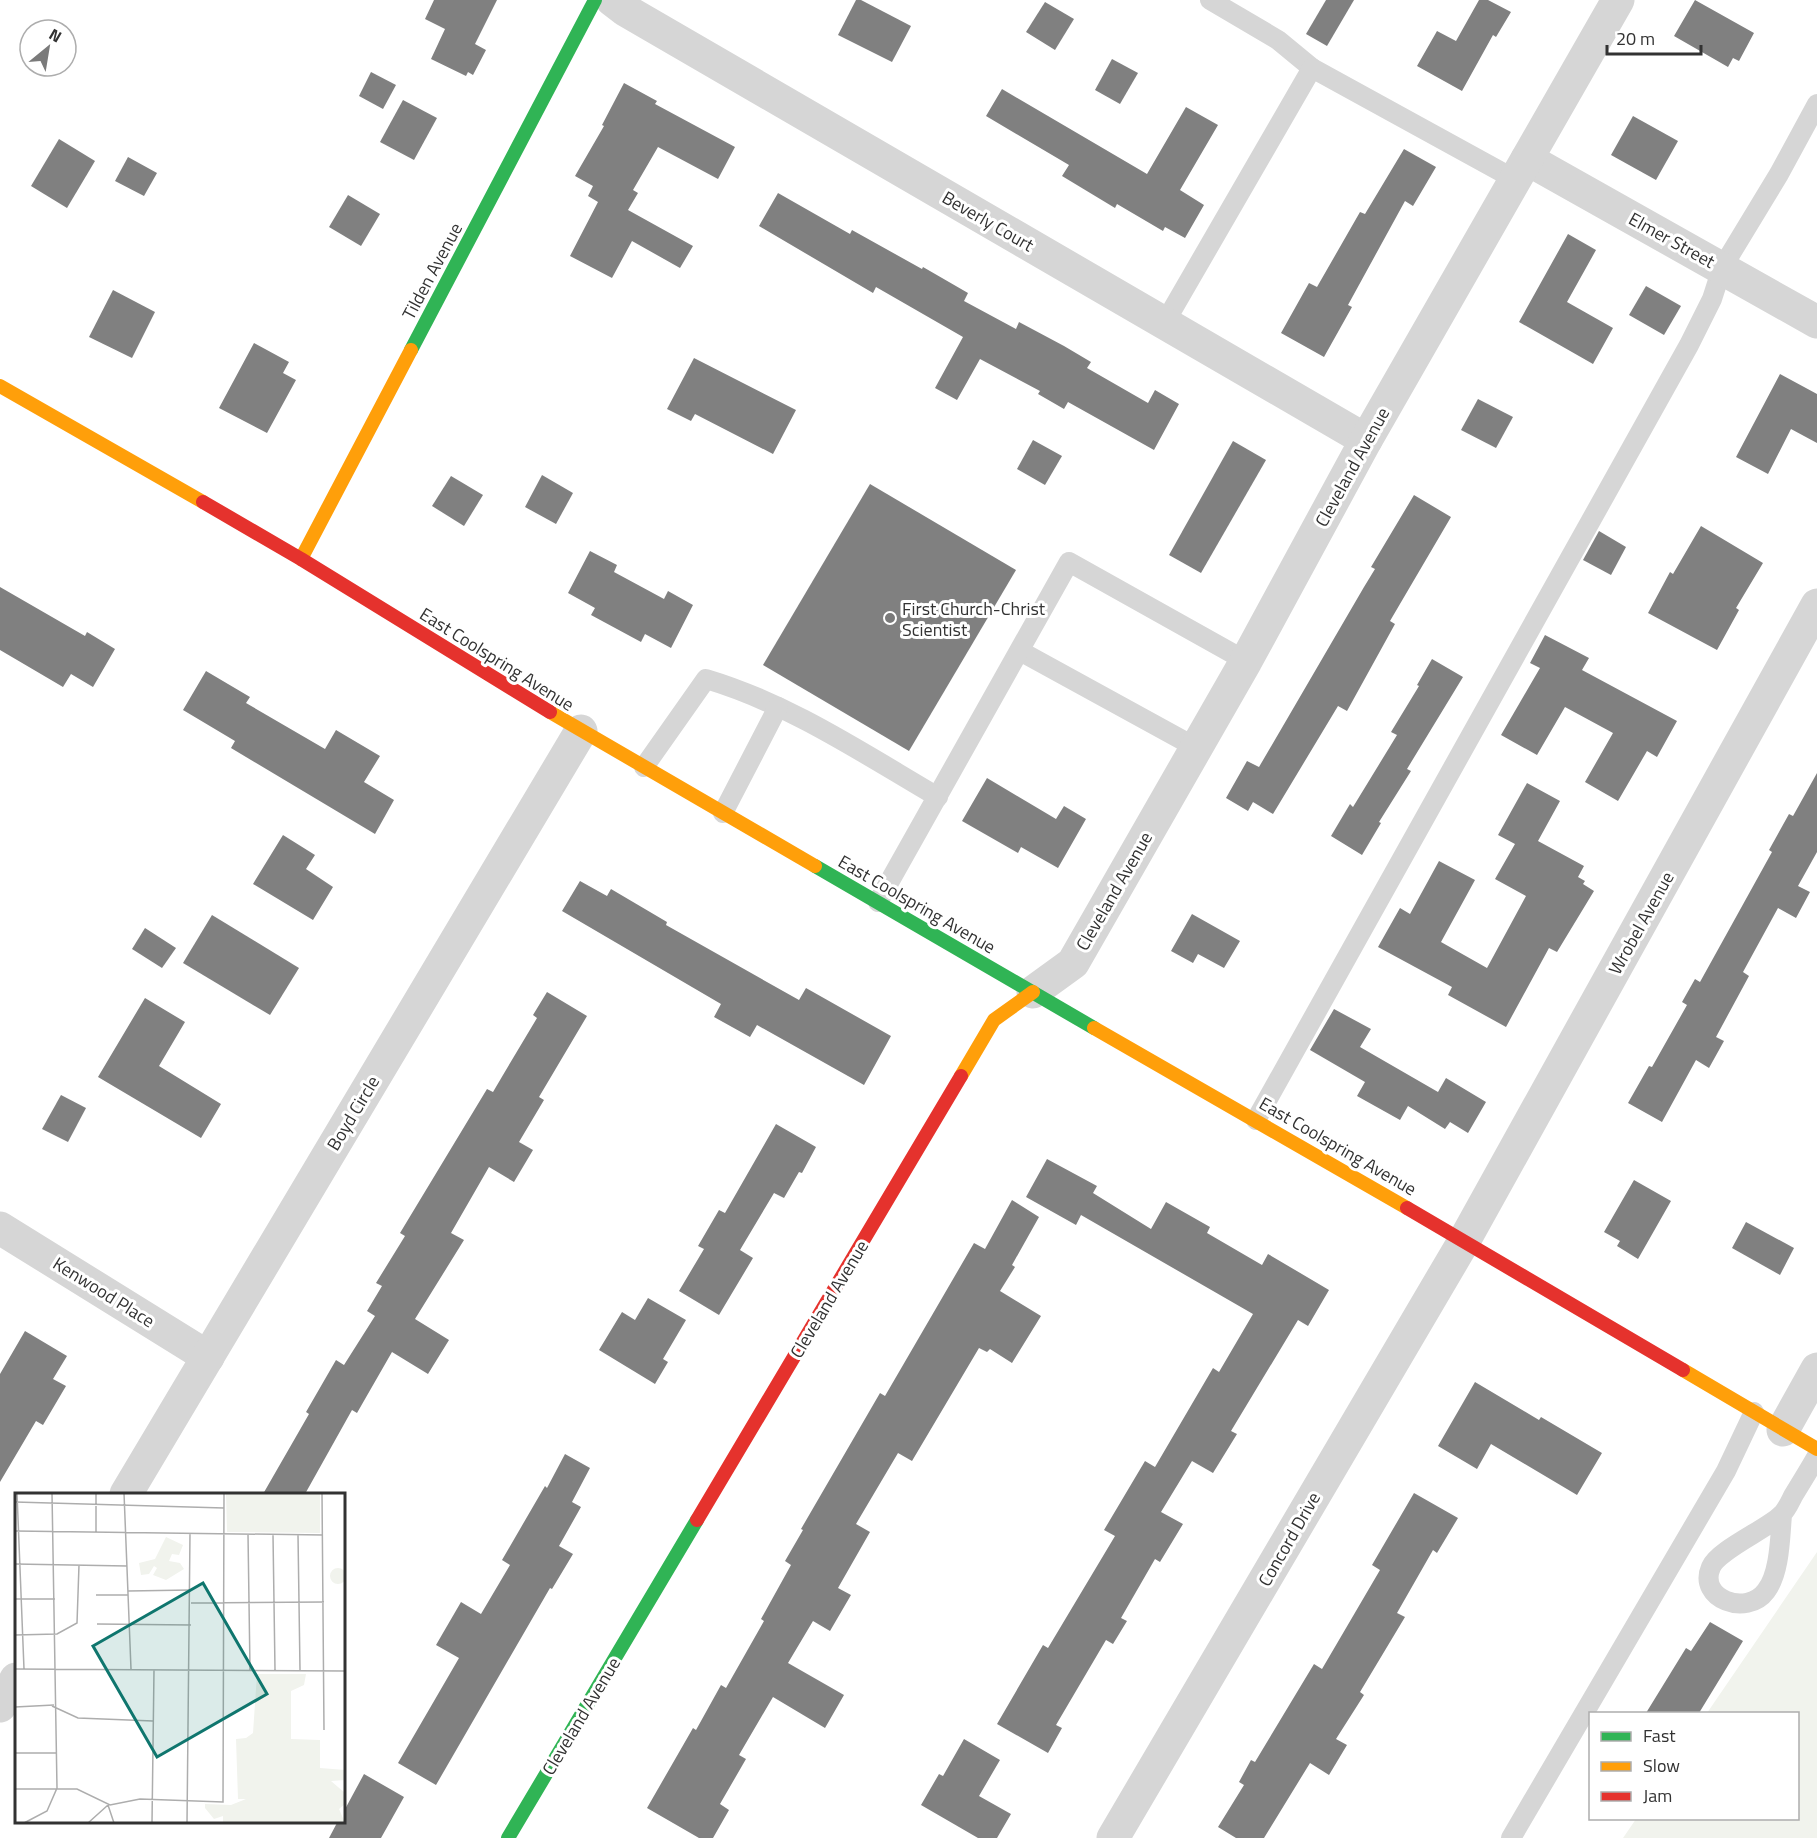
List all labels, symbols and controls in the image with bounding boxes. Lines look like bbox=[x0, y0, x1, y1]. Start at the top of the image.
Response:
north arrow bbox=[18, 18, 78, 78]
scale bar bbox=[1607, 18, 1702, 56]
text: N bbox=[45, 22, 66, 48]
text: 20 m bbox=[1616, 25, 1655, 52]
street label: Beverly Court bbox=[937, 184, 1039, 258]
street label: Elmer Street bbox=[1624, 205, 1721, 275]
street label: Tilden Avenue bbox=[395, 218, 469, 324]
street label: Cleveland Avenue bbox=[1308, 402, 1396, 532]
place label: First Church-Christ Scientist bbox=[902, 595, 1046, 643]
street label: East Coolspring Avenue bbox=[415, 600, 579, 718]
marker: First Church-Christ Scientist bbox=[883, 611, 897, 625]
street label: Cleveland Avenue bbox=[1069, 827, 1159, 955]
street label: East Coolspring Avenue bbox=[833, 848, 1001, 960]
street label: Wrobel Avenue bbox=[1602, 867, 1680, 979]
street label: Boyd Circle bbox=[320, 1070, 386, 1156]
street label: East Coolspring Avenue bbox=[1254, 1090, 1422, 1202]
street label: Cleveland Avenue bbox=[783, 1235, 875, 1363]
street label: Kenwood Place bbox=[48, 1250, 160, 1334]
street label: Concord Drive bbox=[1251, 1487, 1327, 1591]
inset map bbox=[15, 1493, 345, 1823]
street label: Cleveland Avenue bbox=[535, 1652, 627, 1780]
legend bbox=[1589, 1712, 1799, 1820]
text: Fast bbox=[1643, 1722, 1676, 1749]
text: Slow bbox=[1643, 1752, 1680, 1779]
text: Jam bbox=[1643, 1782, 1672, 1809]

